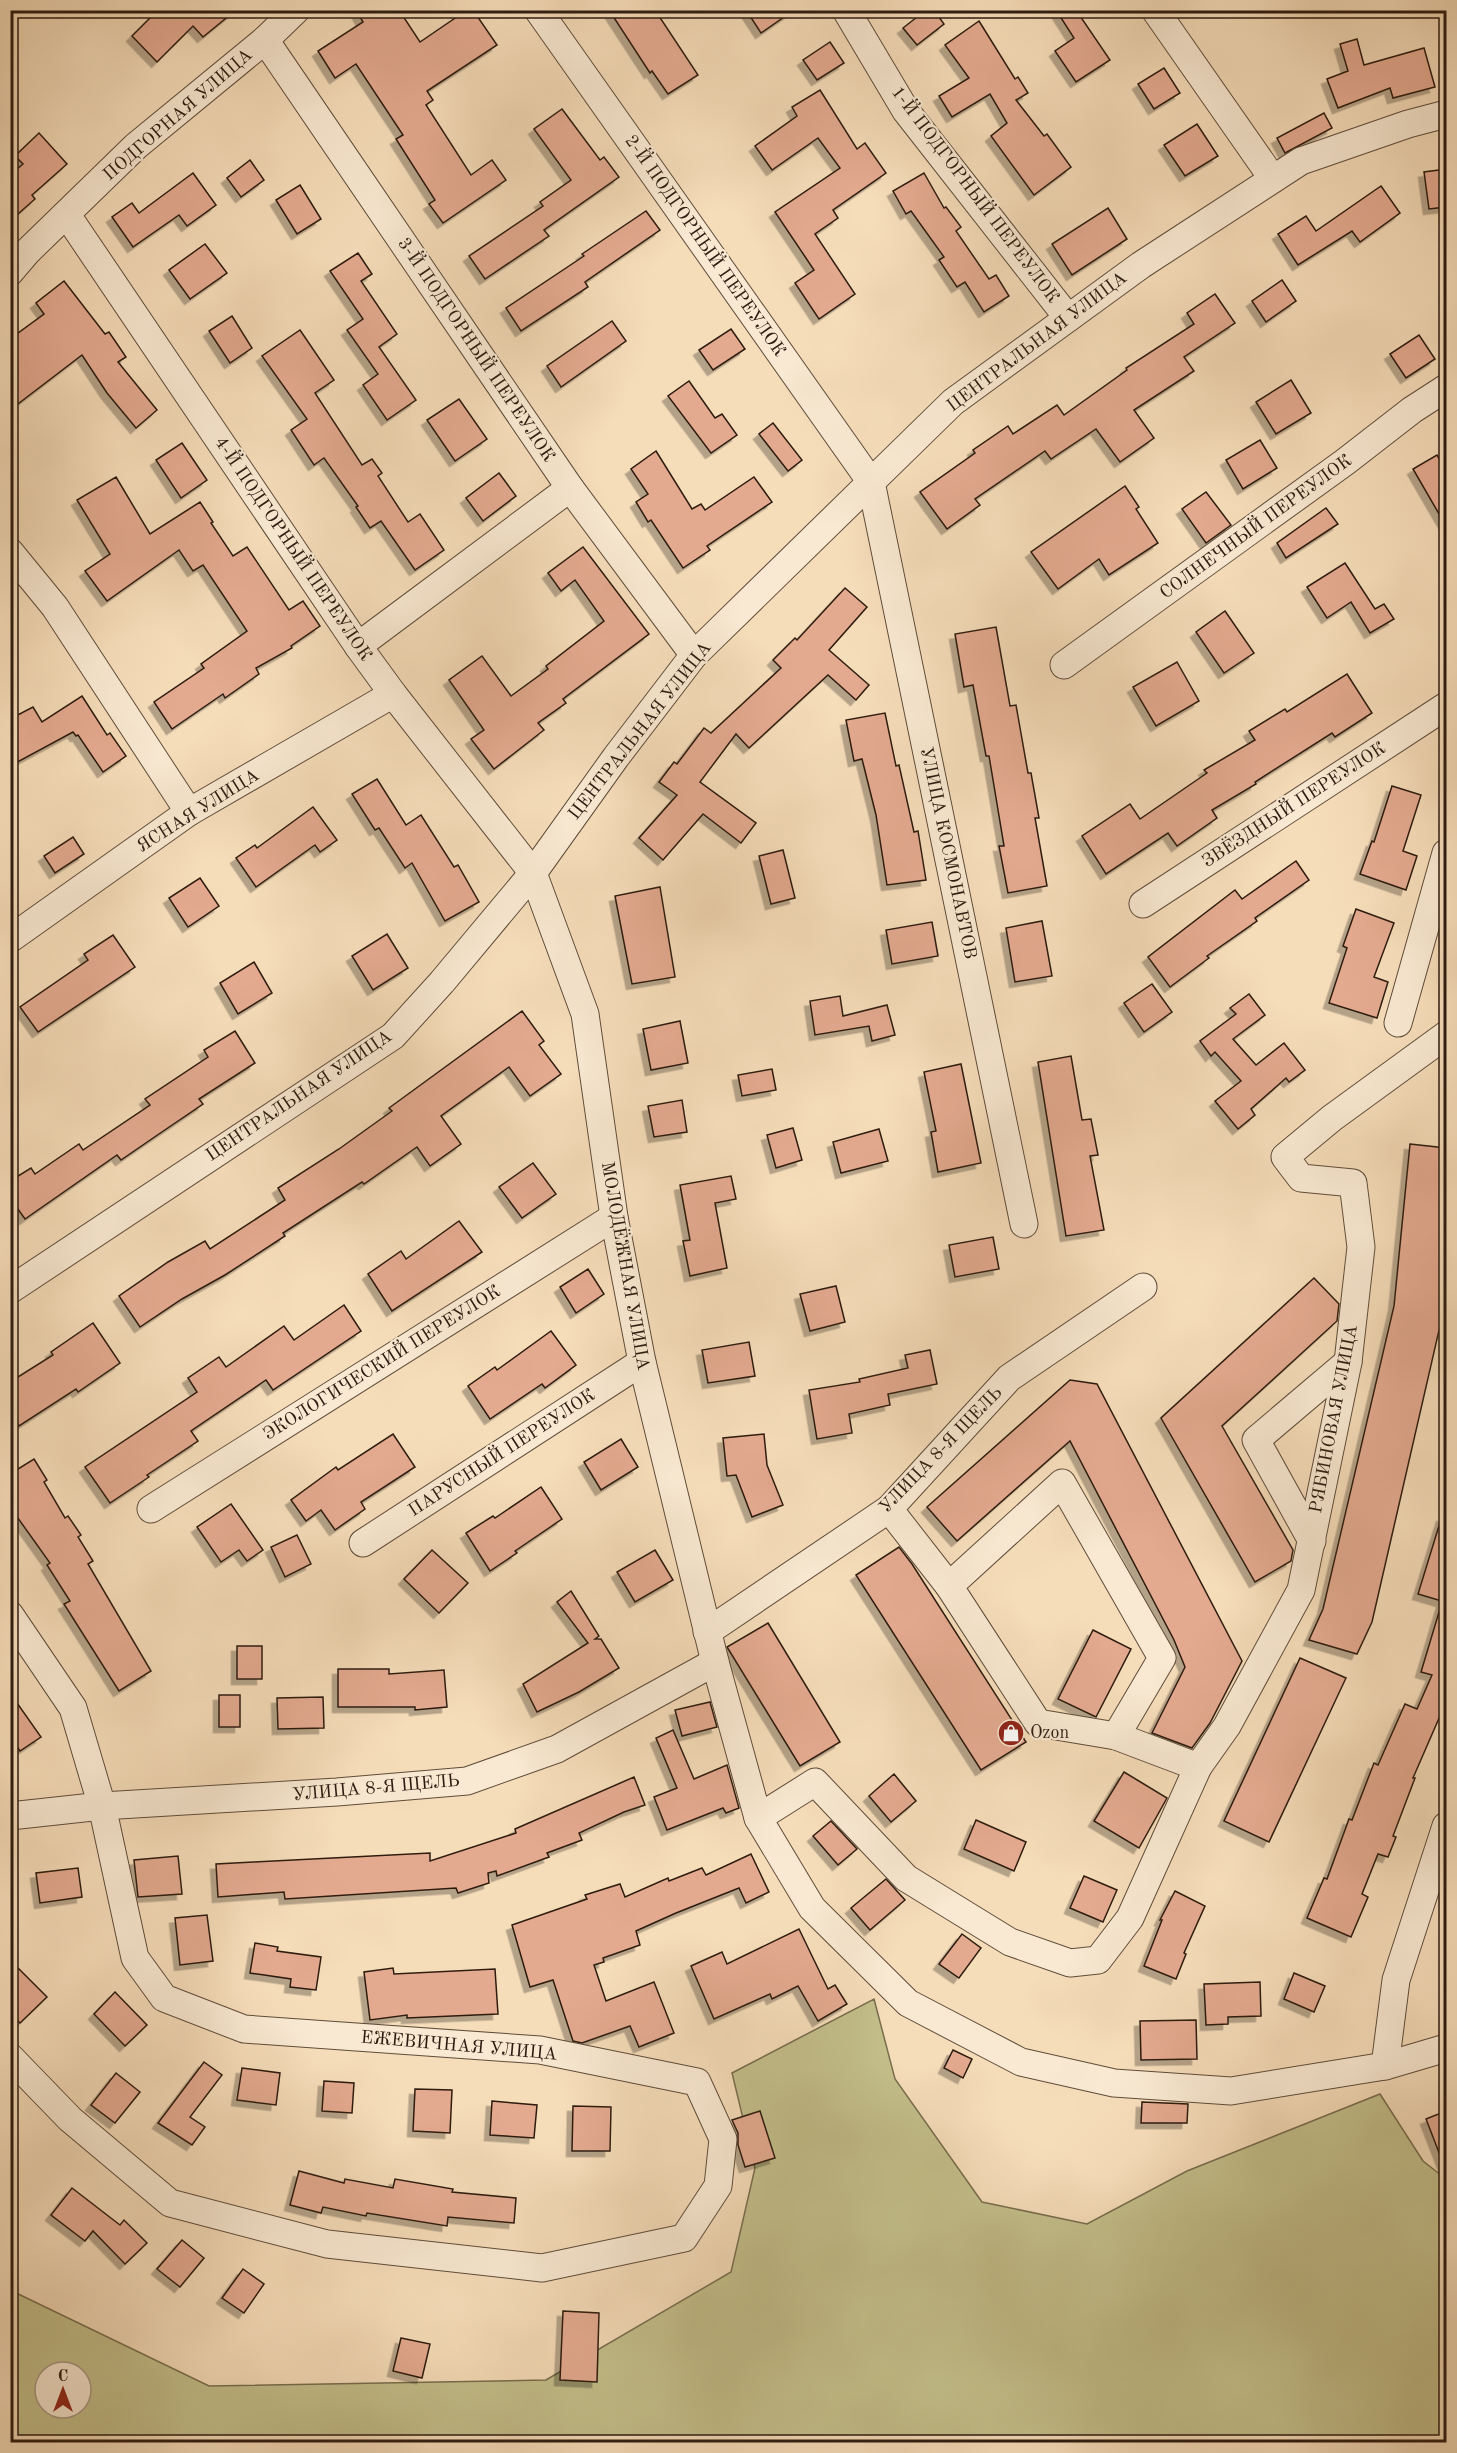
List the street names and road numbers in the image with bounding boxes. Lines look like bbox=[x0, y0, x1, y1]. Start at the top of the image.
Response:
street label: ПОДГОРНАЯ УЛИЦА bbox=[100, 46, 256, 184]
street label: 1-Й ПОДГОРНЫЙ ПЕРЕУЛОК bbox=[888, 81, 1065, 307]
street label: 2-Й ПОДГОРНЫЙ ПЕРЕУЛОК bbox=[621, 130, 792, 360]
street label: 3-Й ПОДГОРНЫЙ ПЕРЕУЛОК bbox=[394, 232, 561, 465]
street label: ЦЕНТРАЛЬНАЯ УЛИЦА bbox=[944, 269, 1130, 415]
street label: 4-Й ПОДГОРНЫЙ ПЕРЕУЛОК bbox=[211, 431, 378, 664]
street label: СОЛНЕЧНЫЙ ПЕРЕУЛОК bbox=[1154, 448, 1355, 603]
street label: ЦЕНТРАЛЬНАЯ УЛИЦА bbox=[565, 639, 715, 823]
street label: ЗВЁЗДНЫЙ ПЕРЕУЛОК bbox=[1197, 736, 1389, 871]
street label: УЛИЦА КОСМОНАВТОВ bbox=[917, 745, 979, 961]
street label: ЯСНАЯ УЛИЦА bbox=[134, 766, 262, 856]
street label: ЦЕНТРАЛЬНАЯ УЛИЦА bbox=[203, 1027, 395, 1165]
street label: МОЛОДЁЖНАЯ УЛИЦА bbox=[598, 1160, 655, 1372]
street label: ЭКОЛОГИЧЕСКИЙ ПЕРЕУЛОК bbox=[258, 1279, 504, 1444]
street label: РЯБИНОВАЯ УЛИЦА bbox=[1307, 1323, 1361, 1515]
street label: ПАРУСНЫЙ ПЕРЕУЛОК bbox=[403, 1383, 599, 1520]
street label: УЛИЦА 8-Я ЩЕЛЬ bbox=[876, 1383, 1006, 1517]
street label: УЛИЦА 8-Я ЩЕЛЬ bbox=[291, 1772, 461, 1804]
street label: ЕЖЕВИЧНАЯ УЛИЦА bbox=[360, 2028, 558, 2064]

